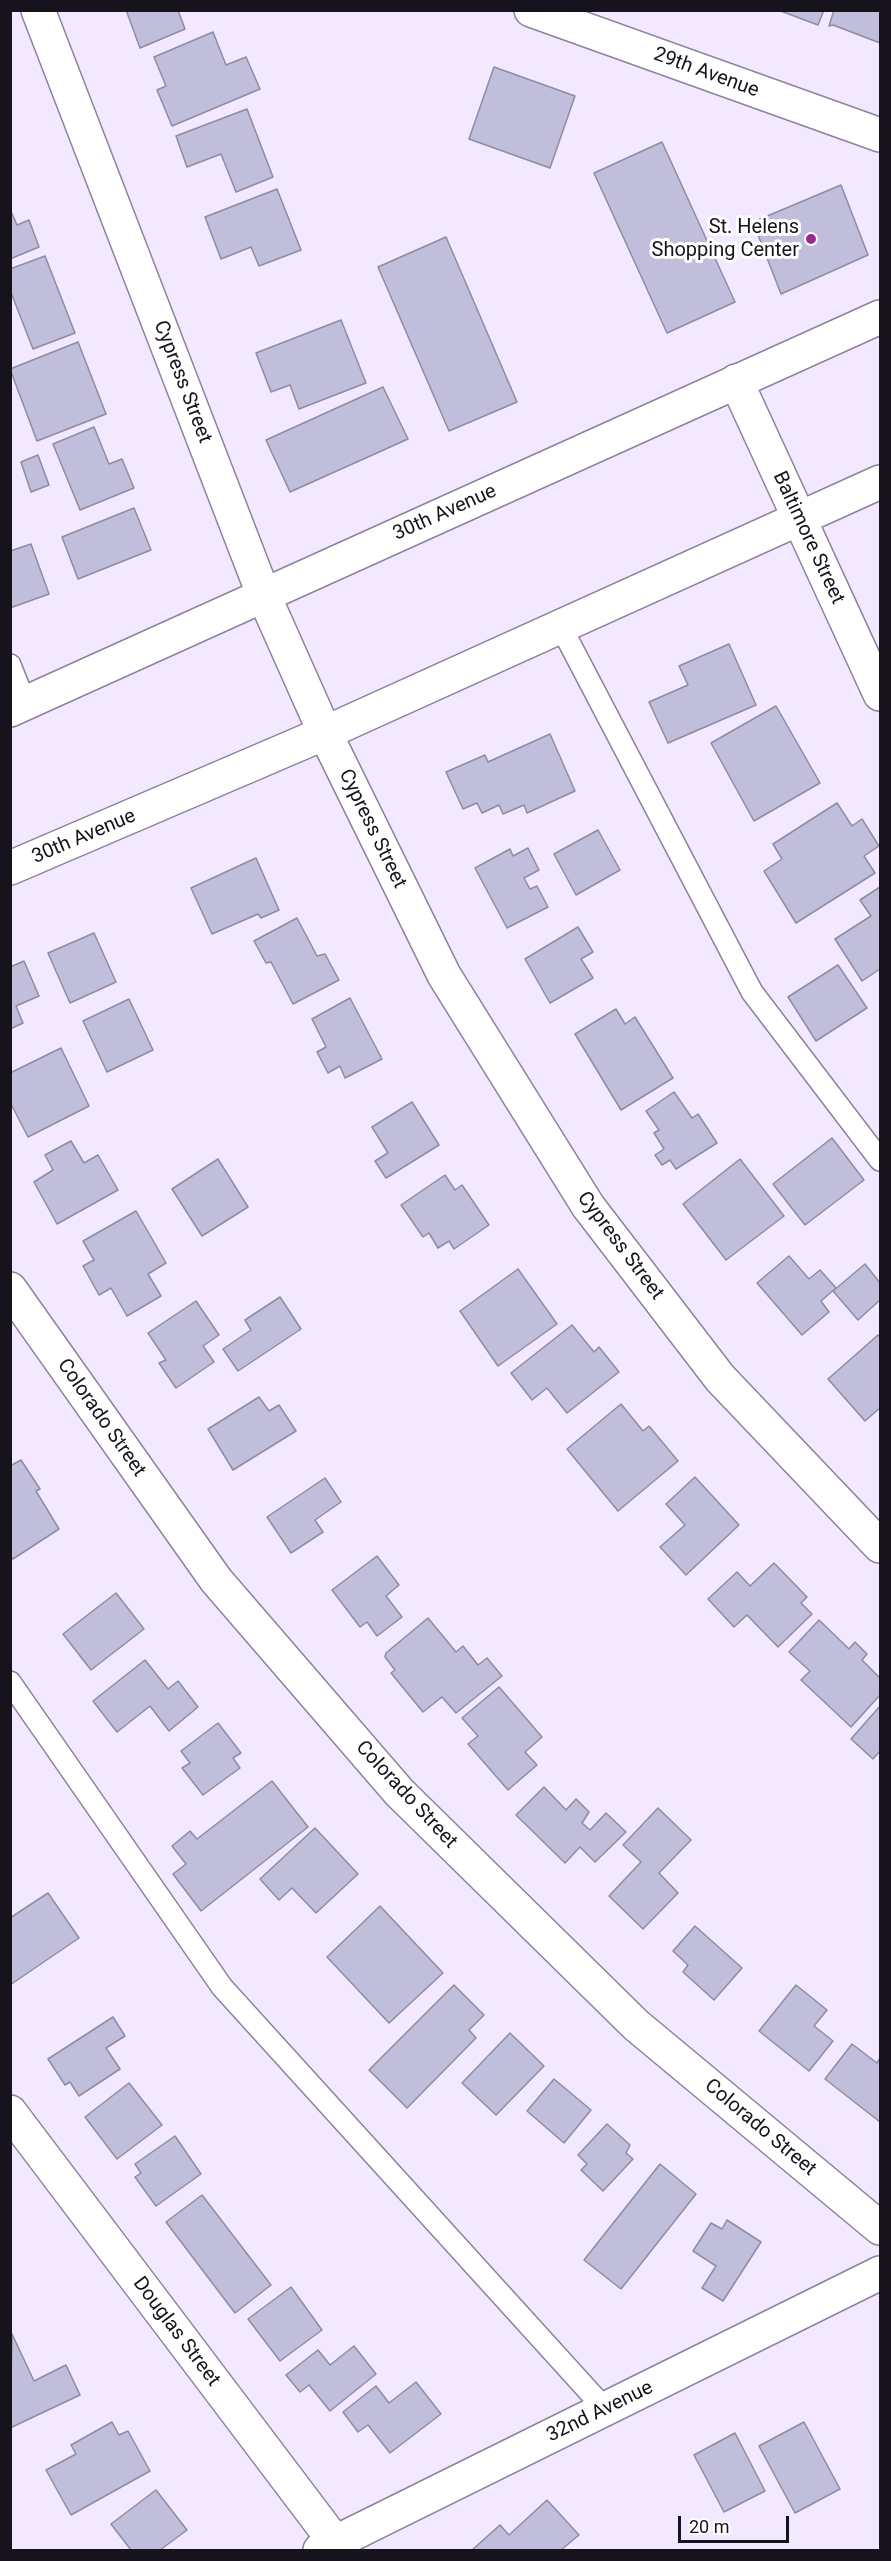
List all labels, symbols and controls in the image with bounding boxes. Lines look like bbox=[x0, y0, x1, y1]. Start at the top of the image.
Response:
street label: 29th Avenue bbox=[650, 43, 762, 103]
place label: St. Helens Shopping Center bbox=[652, 216, 799, 263]
marker: St. Helens Shopping Center bbox=[804, 232, 818, 246]
street label: Cypress Street bbox=[148, 317, 216, 447]
street label: Baltimore Street bbox=[767, 468, 849, 608]
street label: 30th Avenue bbox=[390, 480, 500, 546]
street label: Cypress Street bbox=[333, 766, 411, 892]
street label: 30th Avenue bbox=[28, 804, 140, 870]
street label: Cypress Street bbox=[572, 1187, 668, 1305]
street label: Colorado Street bbox=[51, 1354, 151, 1482]
street label: Colorado Street bbox=[350, 1736, 462, 1854]
street label: Colorado Street bbox=[699, 2074, 821, 2182]
street label: Douglas Street bbox=[127, 2273, 225, 2391]
street label: 32nd Avenue bbox=[543, 2376, 657, 2448]
scale bar bbox=[681, 2504, 792, 2542]
text: 20 m bbox=[689, 2516, 729, 2537]

